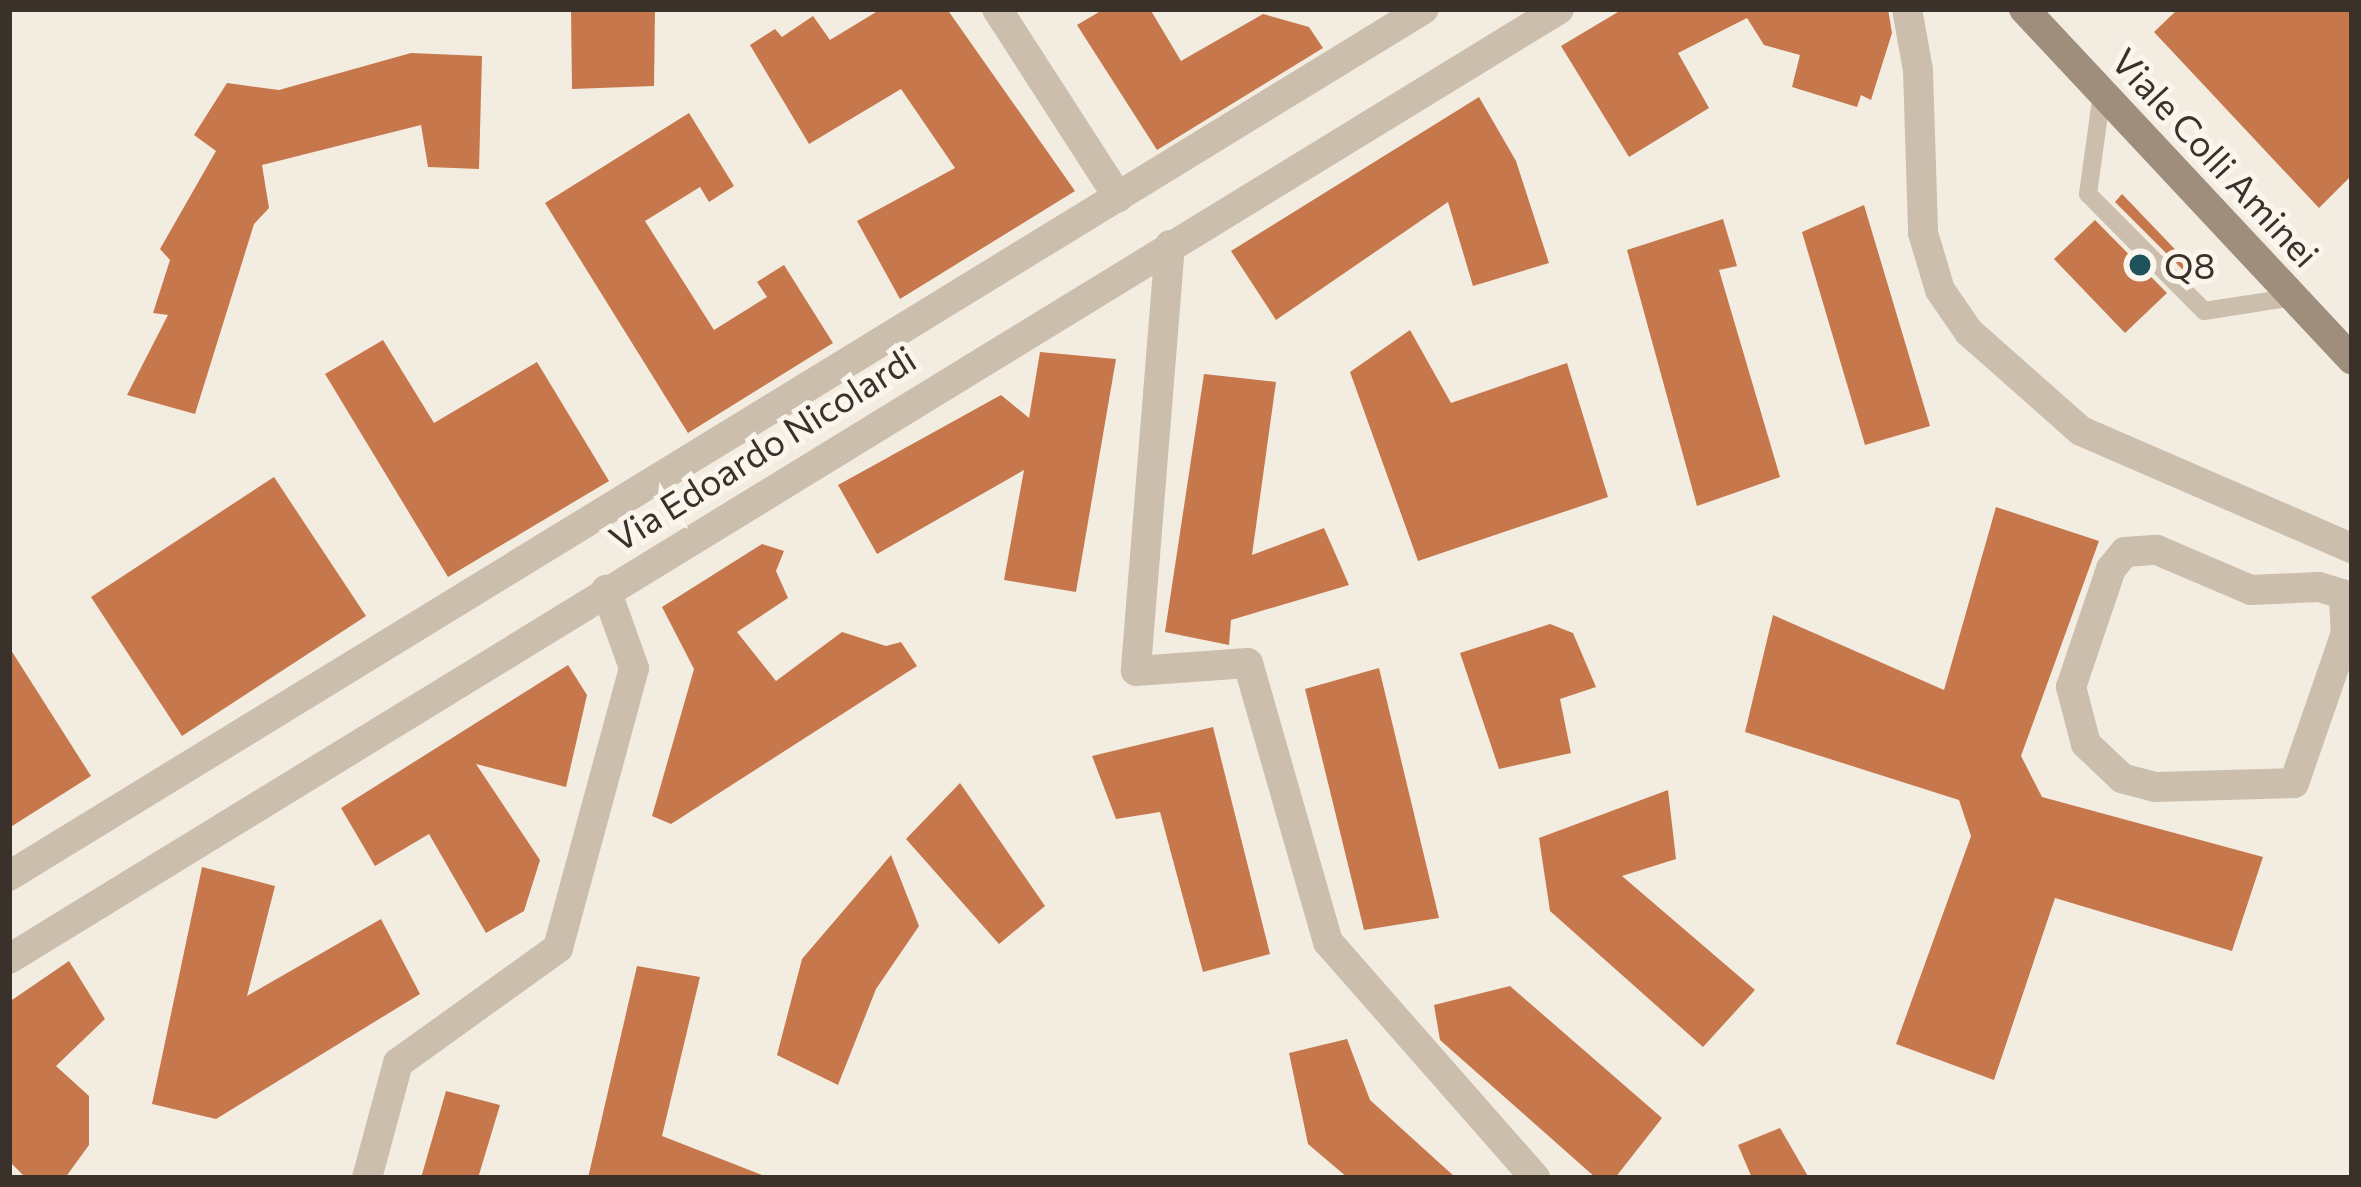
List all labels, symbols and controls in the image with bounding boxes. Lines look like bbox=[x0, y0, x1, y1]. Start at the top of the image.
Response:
street label: Viale Colli Aminei bbox=[2104, 39, 2328, 275]
place label: Q8 bbox=[2164, 243, 2215, 287]
marker: Q8 bbox=[2127, 252, 2153, 278]
street label: Via Edoardo Nicolardi bbox=[601, 336, 923, 560]

